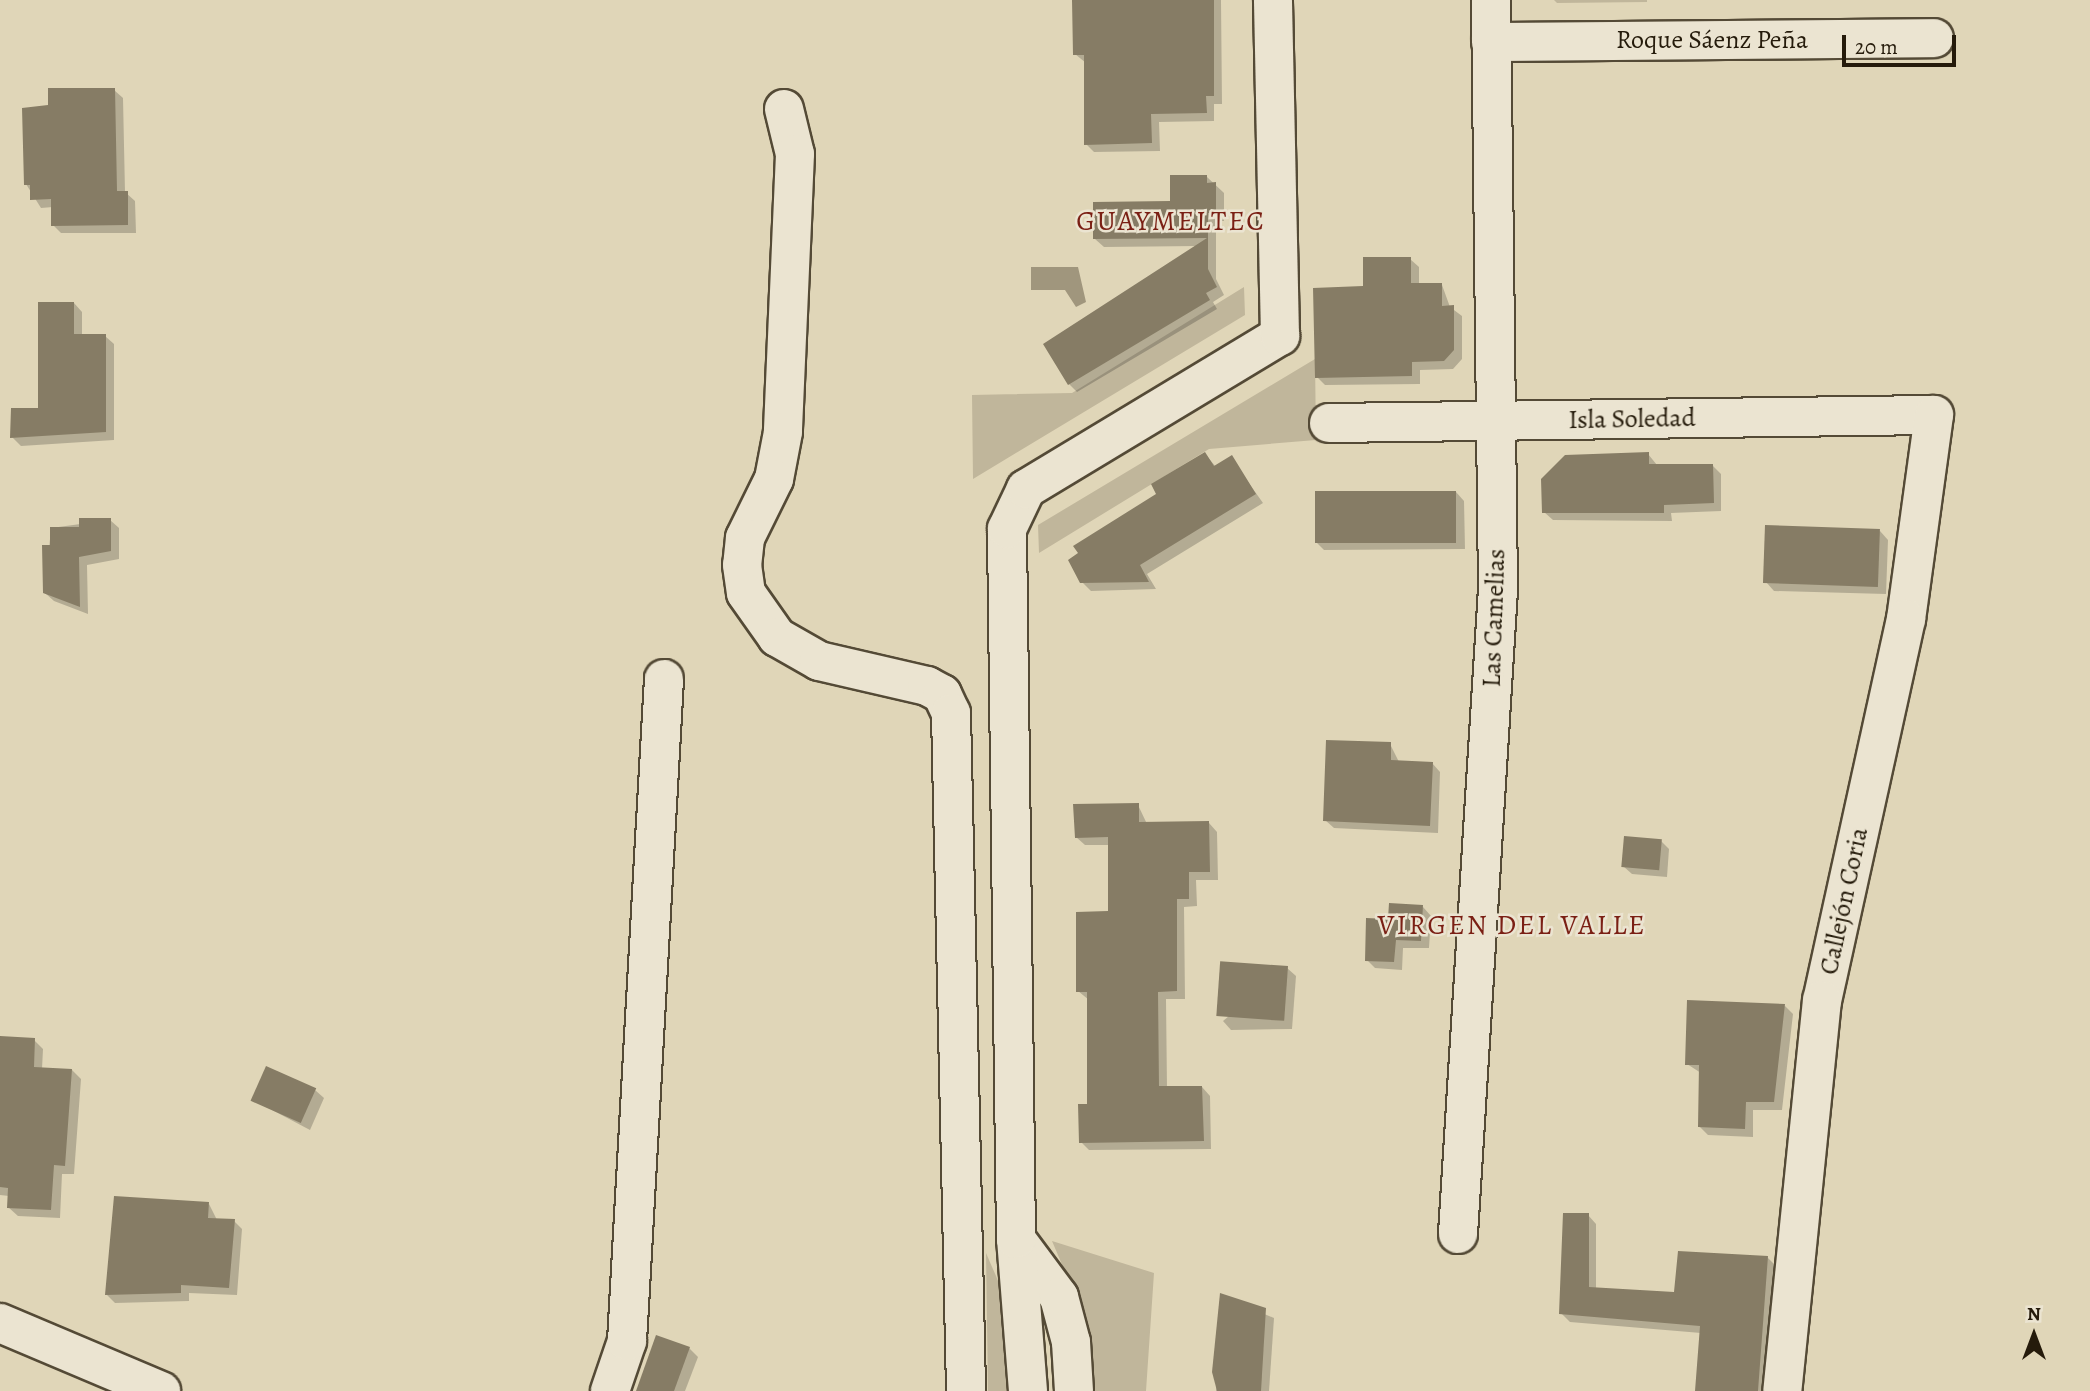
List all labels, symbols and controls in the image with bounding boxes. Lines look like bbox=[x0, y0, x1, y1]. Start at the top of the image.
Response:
scale bar bbox=[1845, 21, 1959, 65]
street label: Roque Sáenz Peña bbox=[1616, 24, 1808, 56]
text: 20 m bbox=[1855, 33, 1898, 61]
district label: GUAYMELTEC bbox=[1077, 204, 1265, 238]
street label: Isla Soledad bbox=[1568, 402, 1696, 436]
street label: Las Camelias bbox=[1476, 548, 1512, 688]
street label: Callejón Coria bbox=[1813, 825, 1875, 977]
district label: VIRGEN DEL VALLE bbox=[1380, 908, 1644, 942]
north arrow bbox=[1999, 1300, 2069, 1370]
text: N bbox=[2027, 1301, 2041, 1327]

